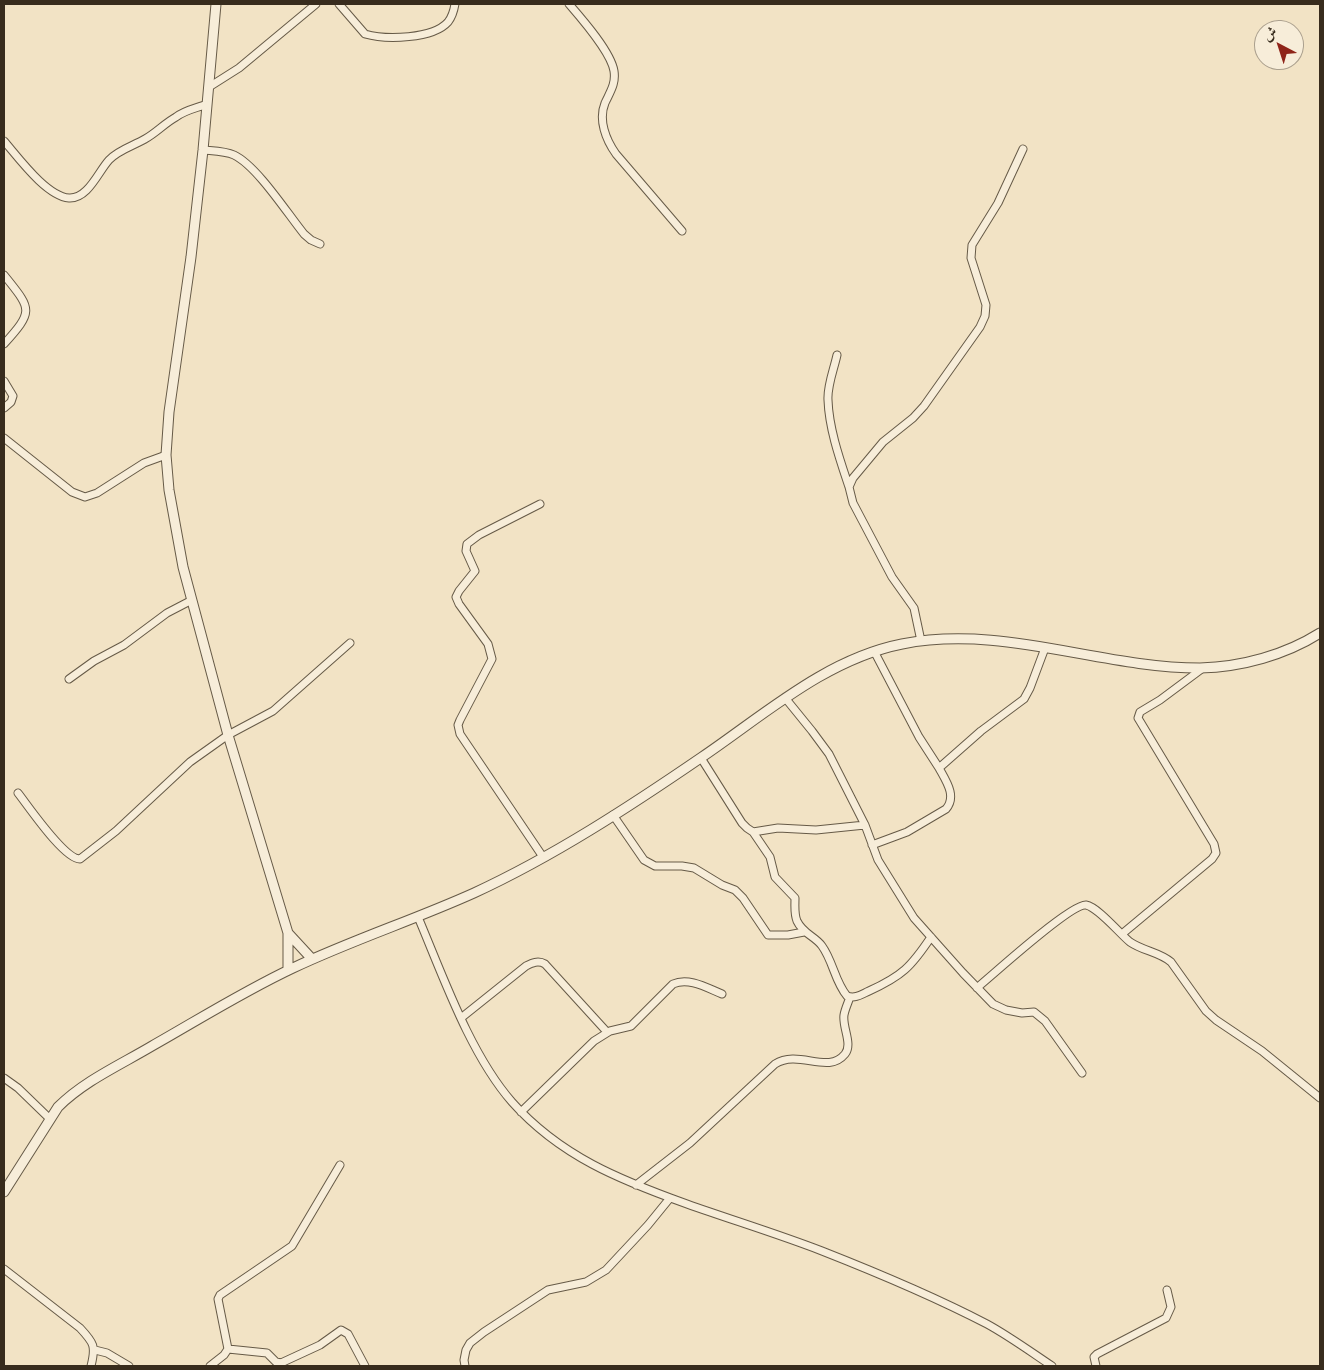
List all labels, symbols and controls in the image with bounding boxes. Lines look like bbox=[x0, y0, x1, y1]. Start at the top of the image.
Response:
north arrow bbox=[1254, 20, 1304, 70]
text: ش bbox=[1259, 23, 1280, 45]

